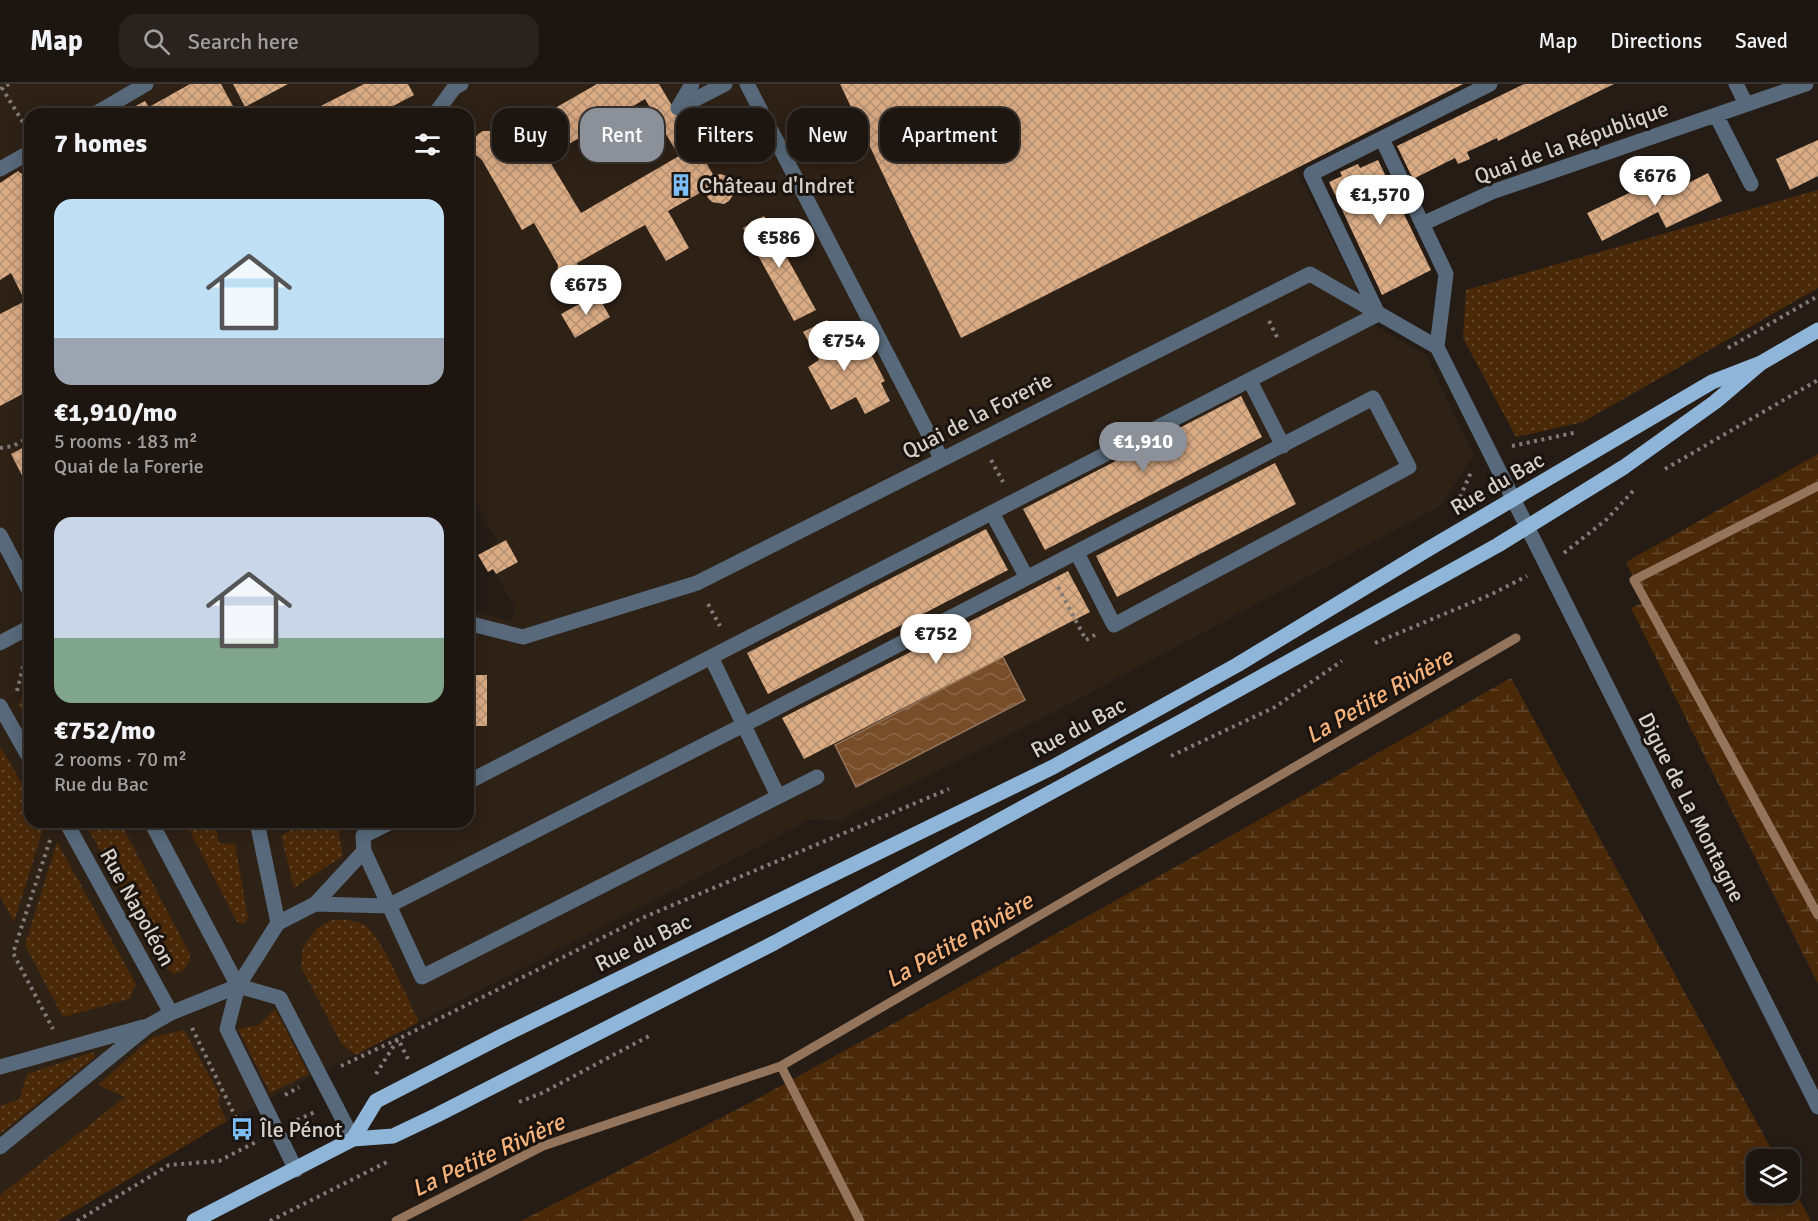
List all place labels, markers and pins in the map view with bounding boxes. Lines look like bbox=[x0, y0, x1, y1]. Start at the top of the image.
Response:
pin: €676 bbox=[1619, 156, 1691, 207]
building icon: Château d'Indret bbox=[668, 172, 694, 198]
place label: Château d'Indret bbox=[699, 172, 855, 199]
pin: €1,570 bbox=[1331, 175, 1429, 226]
pin: €586 bbox=[743, 218, 815, 269]
pin: €675 bbox=[550, 265, 622, 316]
pin: €754 bbox=[808, 321, 880, 372]
pin: €1,910 bbox=[1094, 422, 1192, 473]
pin: €752 bbox=[900, 614, 972, 665]
bus stop icon: Île Pénot bbox=[229, 1116, 255, 1142]
place label: Île Pénot bbox=[259, 1116, 343, 1143]

